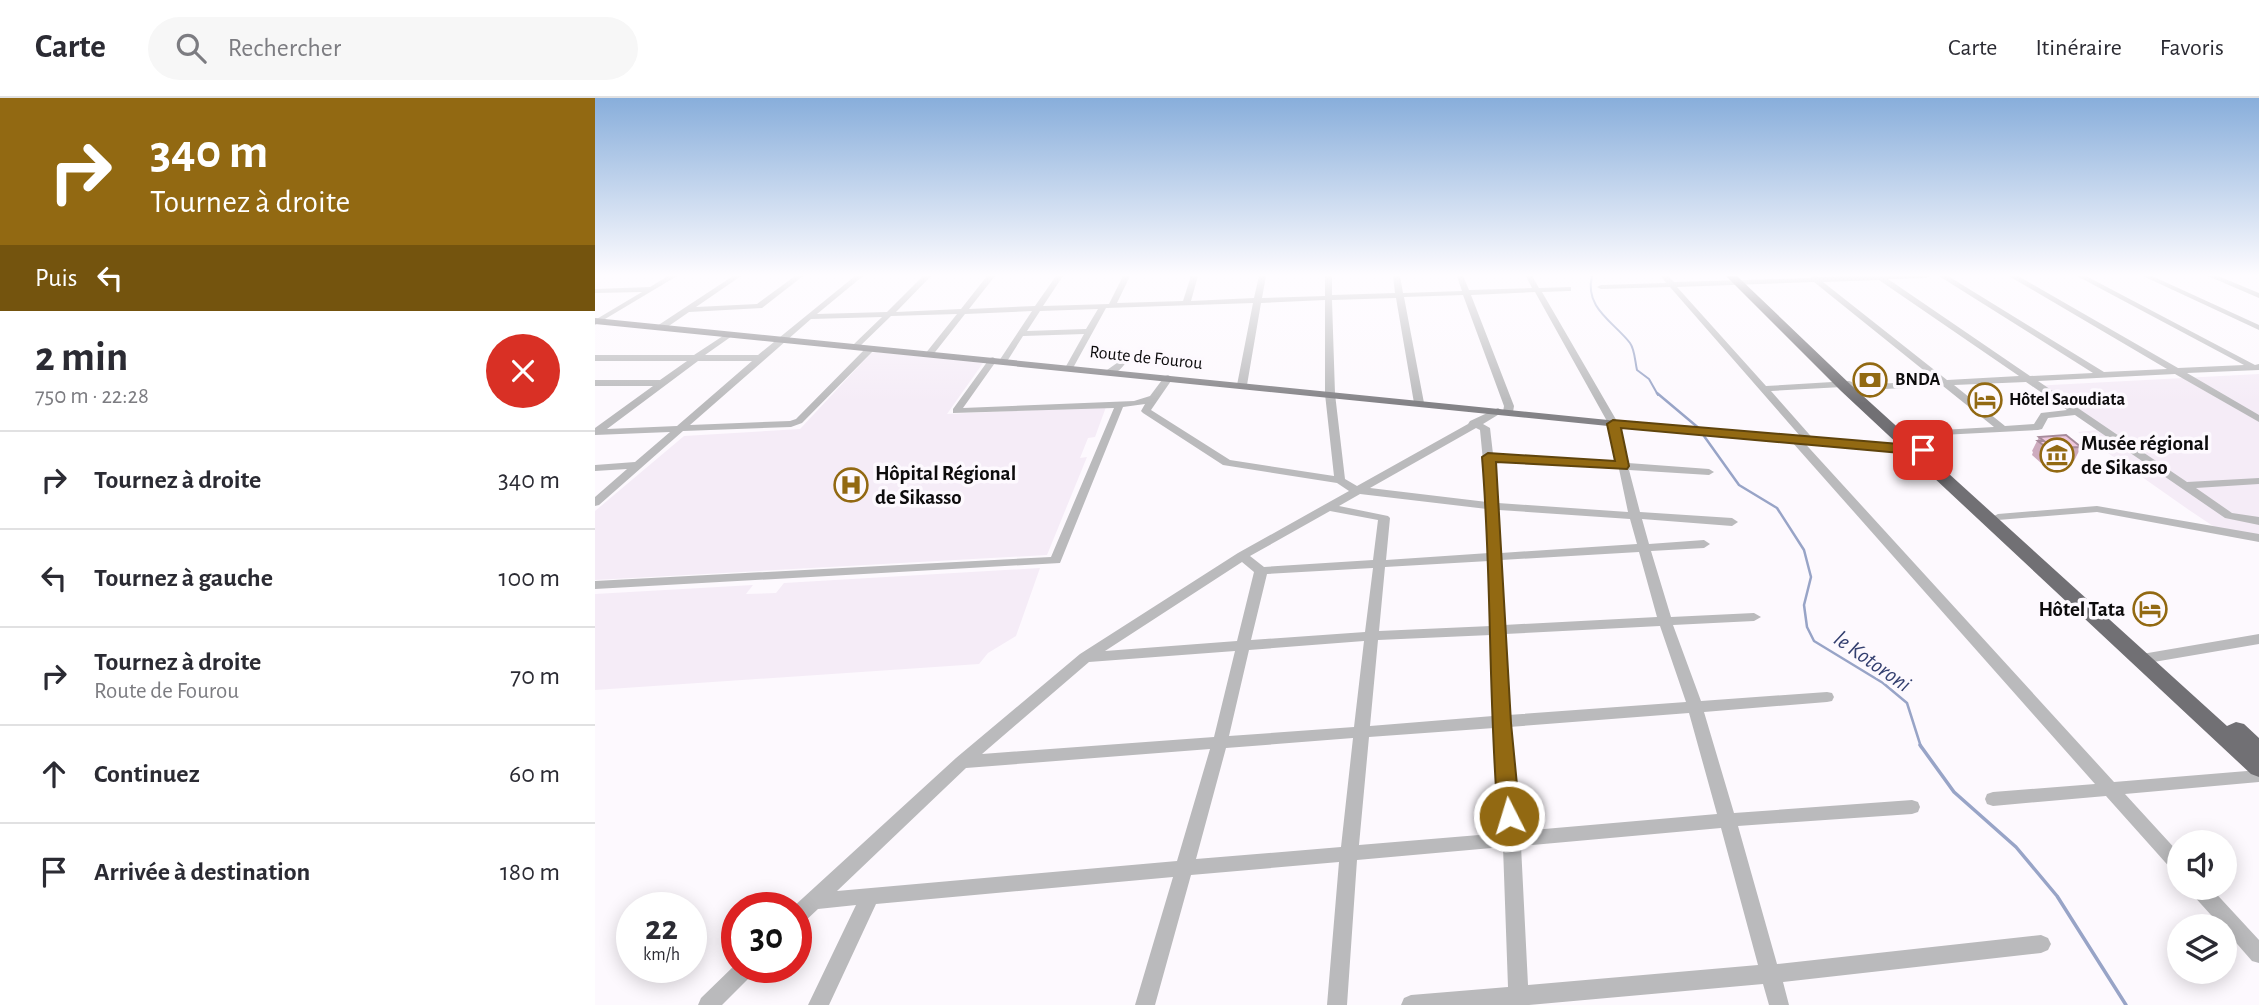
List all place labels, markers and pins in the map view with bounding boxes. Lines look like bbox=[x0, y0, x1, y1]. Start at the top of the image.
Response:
bank icon: BNDA bbox=[1851, 361, 1889, 399]
place label: BNDA bbox=[1895, 371, 1940, 389]
hotel icon: Hôtel Saoudiata bbox=[1966, 381, 2004, 419]
place label: Hôtel Saoudiata bbox=[2009, 391, 2125, 409]
pin bbox=[1893, 420, 1953, 480]
place label: Musée régional de Sikasso bbox=[2081, 433, 2209, 478]
museum icon: Musée régional de Sikasso bbox=[2038, 436, 2076, 474]
place label: Hôpital Régional de Sikasso bbox=[875, 463, 1016, 508]
hospital icon: Hôpital Régional de Sikasso bbox=[832, 466, 870, 504]
hotel icon: Hôtel Tata bbox=[2131, 590, 2169, 628]
place label: Hôtel Tata bbox=[2038, 599, 2125, 620]

